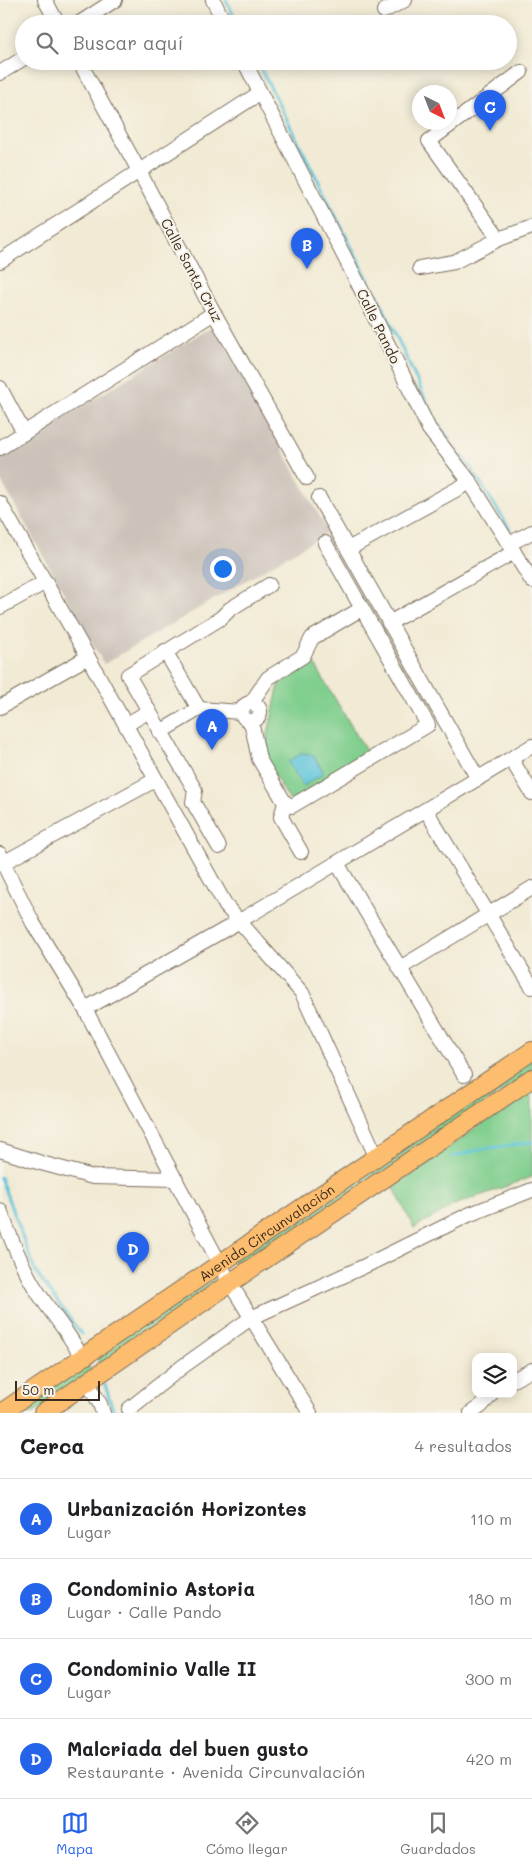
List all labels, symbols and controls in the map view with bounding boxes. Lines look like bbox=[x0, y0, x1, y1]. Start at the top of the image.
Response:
search box bbox=[15, 15, 517, 70]
icon: search bbox=[33, 29, 61, 57]
text: Buscar aquí bbox=[73, 30, 183, 55]
north arrow bbox=[412, 85, 457, 130]
pin: C bbox=[474, 90, 506, 131]
street label: Calle Santa Cruz bbox=[157, 215, 227, 325]
pin: B bbox=[291, 228, 323, 269]
street label: Calle Pando bbox=[353, 285, 405, 367]
your location bbox=[210, 556, 236, 582]
pin: A bbox=[196, 709, 228, 750]
street label: Avenida Circunvalación bbox=[195, 1179, 338, 1285]
pin: D bbox=[117, 1232, 149, 1273]
map controls bbox=[472, 1353, 517, 1398]
button: layers bbox=[472, 1353, 517, 1398]
scale bar bbox=[15, 1378, 100, 1401]
text: 50 m bbox=[22, 1380, 54, 1399]
text: Cerca bbox=[20, 1432, 85, 1459]
text: 4 resultados bbox=[415, 1435, 512, 1456]
text: Urbanización Horizontes bbox=[67, 1496, 306, 1521]
text: A bbox=[30, 1508, 42, 1529]
text: 110 m bbox=[470, 1508, 512, 1529]
text: Lugar bbox=[67, 1521, 111, 1542]
text: Condominio Astoria bbox=[67, 1576, 255, 1601]
text: B bbox=[31, 1588, 41, 1609]
text: 180 m bbox=[467, 1588, 512, 1609]
text: Lugar · Calle Pando bbox=[67, 1601, 221, 1622]
text: Condominio Valle II bbox=[67, 1656, 256, 1681]
text: C bbox=[30, 1668, 42, 1689]
text: 300 m bbox=[465, 1668, 512, 1689]
text: Lugar bbox=[67, 1681, 111, 1702]
text: Malcriada del buen gusto bbox=[67, 1736, 308, 1761]
text: D bbox=[30, 1748, 42, 1769]
text: 420 m bbox=[466, 1748, 512, 1769]
text: Restaurante · Avenida Circunvalación bbox=[67, 1761, 365, 1782]
tab: Mapa bbox=[56, 1809, 94, 1858]
tab: Cómo llegar bbox=[206, 1809, 288, 1858]
tab: Guardados bbox=[400, 1809, 476, 1858]

